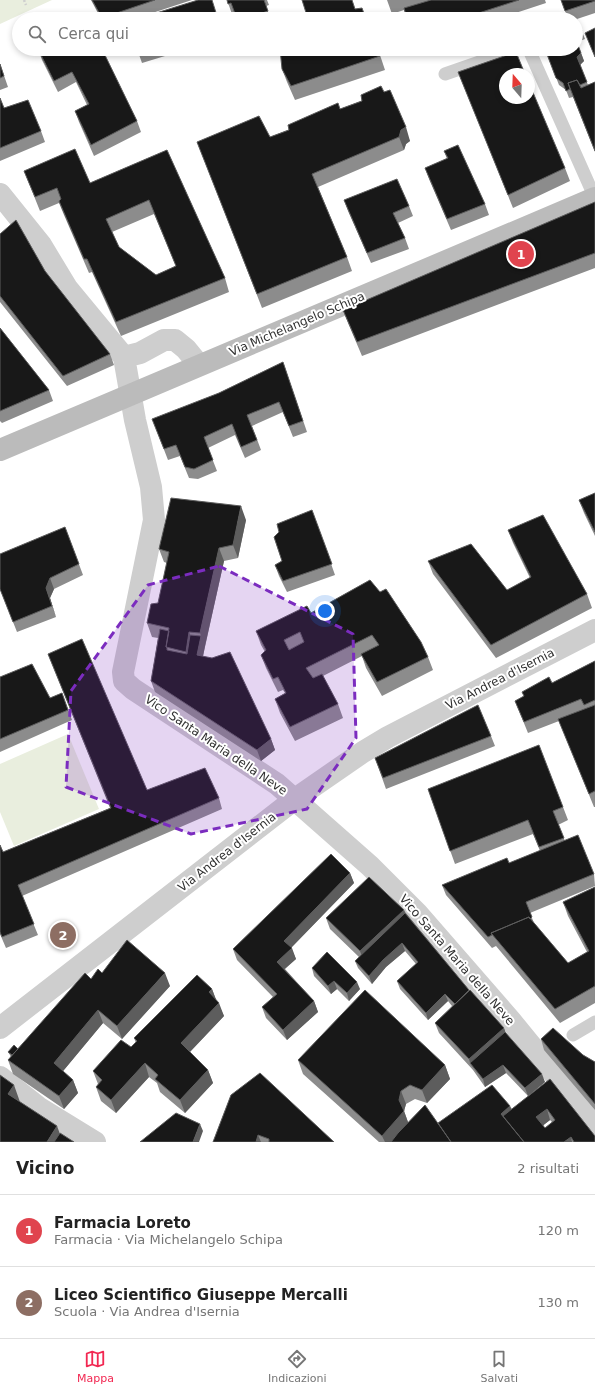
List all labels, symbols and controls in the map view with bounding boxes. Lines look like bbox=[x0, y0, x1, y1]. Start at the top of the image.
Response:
search box bbox=[12, 12, 583, 56]
icon: search bbox=[26, 23, 48, 45]
text: Cerca qui bbox=[58, 25, 129, 43]
north arrow bbox=[499, 68, 535, 104]
pin: 1 bbox=[508, 239, 534, 269]
street label: Via Michelangelo Schipa bbox=[227, 289, 367, 359]
your location bbox=[315, 601, 335, 621]
street label: Via Andrea d'Isernia bbox=[443, 645, 557, 713]
street label: Vico Santa Maria della Neve bbox=[142, 692, 290, 798]
street label: Via Andrea d'Isernia bbox=[175, 809, 279, 895]
street label: Vico Santa Maria della Neve bbox=[397, 892, 517, 1028]
pin: 2 bbox=[50, 920, 76, 950]
text: Vicino bbox=[16, 1158, 74, 1178]
text: 2 risultati bbox=[517, 1161, 579, 1176]
text: Farmacia Loreto bbox=[54, 1214, 191, 1232]
text: 1 bbox=[24, 1223, 34, 1238]
text: 120 m bbox=[537, 1223, 579, 1238]
text: Farmacia · Via Michelangelo Schipa bbox=[54, 1232, 283, 1247]
text: Liceo Scientifico Giuseppe Mercalli bbox=[54, 1286, 348, 1304]
text: 2 bbox=[24, 1295, 34, 1310]
text: 130 m bbox=[537, 1295, 579, 1310]
text: Scuola · Via Andrea d'Isernia bbox=[54, 1304, 240, 1319]
tab: Mappa bbox=[77, 1348, 114, 1385]
tab: Indicazioni bbox=[268, 1348, 327, 1385]
tab: Salvati bbox=[481, 1348, 518, 1385]

